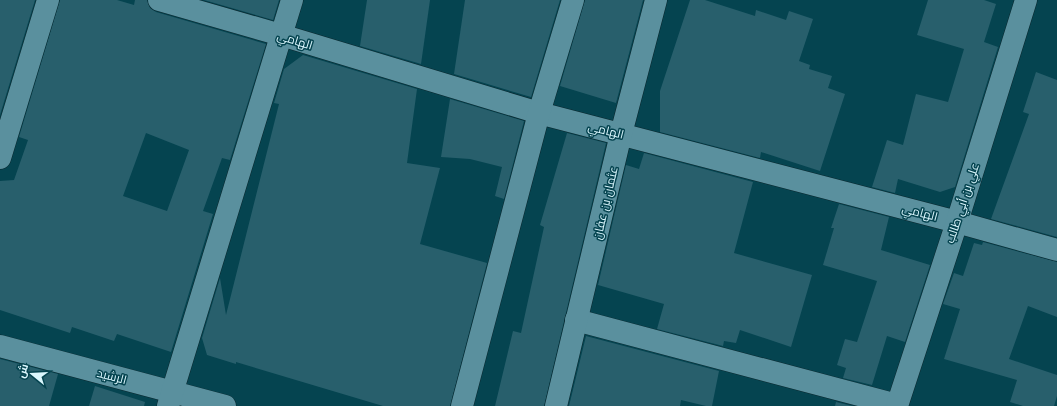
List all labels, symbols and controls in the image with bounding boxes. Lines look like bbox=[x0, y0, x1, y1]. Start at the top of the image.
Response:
street label: الهامي bbox=[275, 27, 315, 55]
street label: الهامي bbox=[586, 117, 626, 145]
street label: علي بن أبي طالب bbox=[941, 161, 985, 246]
street label: عثمان بن عفان bbox=[588, 165, 622, 241]
street label: الهامي bbox=[900, 199, 940, 227]
north arrow bbox=[12, 354, 52, 394]
text: ش bbox=[13, 362, 32, 380]
street label: الرشيد bbox=[95, 364, 129, 388]

